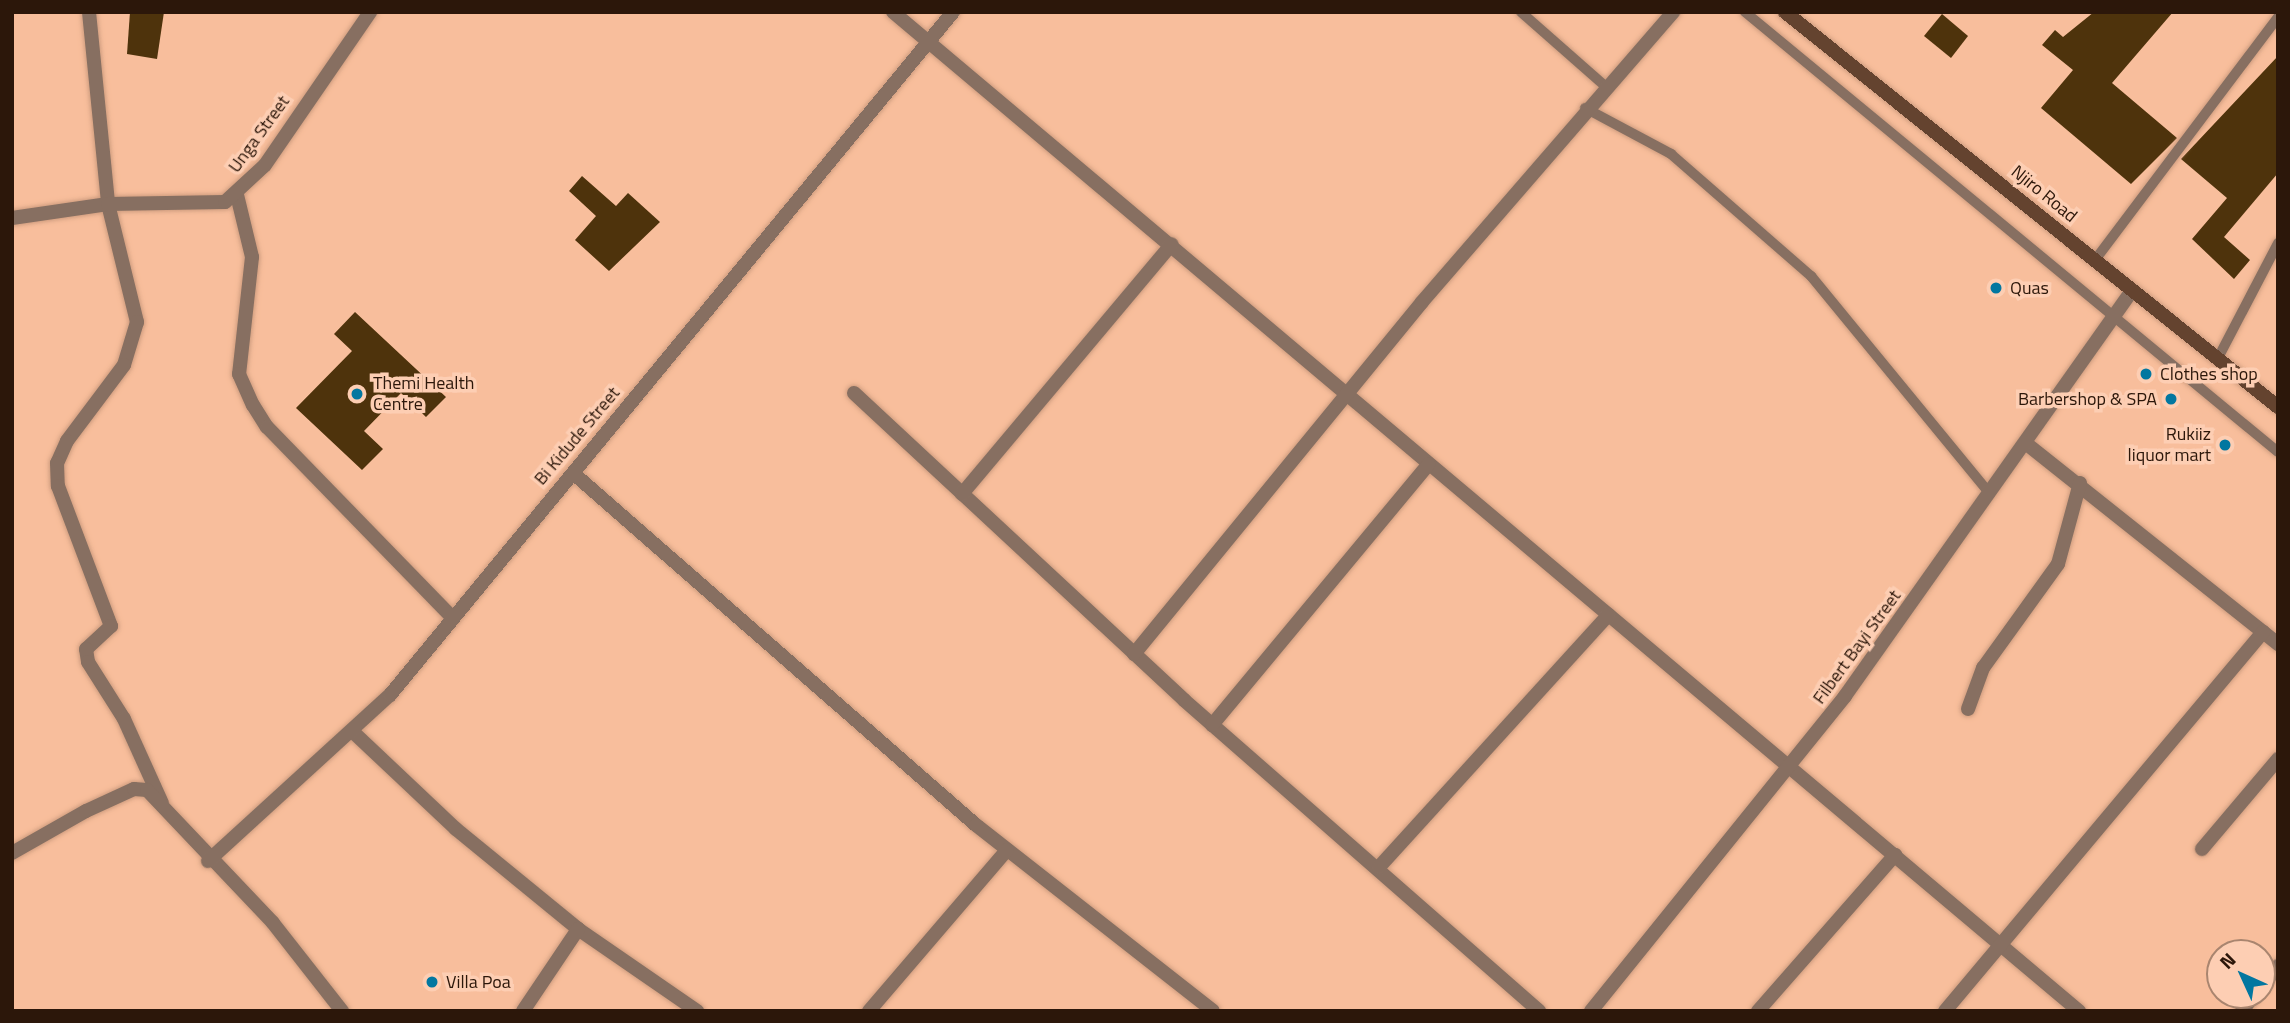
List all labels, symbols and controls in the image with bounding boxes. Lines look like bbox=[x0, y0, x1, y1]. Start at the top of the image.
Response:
street label: Unga Street bbox=[224, 91, 294, 177]
street label: Njiro Road bbox=[2007, 161, 2081, 227]
place label: Quas bbox=[2010, 277, 2049, 299]
marker: Quas bbox=[1988, 280, 2004, 296]
place label: Clothes shop bbox=[2160, 363, 2258, 385]
marker: Clothes shop bbox=[2138, 366, 2154, 382]
place label: Themi Health Centre bbox=[373, 373, 474, 416]
street label: Bi Kidude Street bbox=[530, 383, 624, 489]
marker: Themi Health Centre bbox=[347, 384, 367, 404]
place label: Barbershop & SPA bbox=[2018, 388, 2157, 410]
marker: Barbershop & SPA bbox=[2163, 391, 2179, 407]
place label: Rukiiz liquor mart bbox=[2128, 424, 2211, 466]
marker: Rukiiz liquor mart bbox=[2217, 437, 2233, 453]
street label: Filbert Bayi Street bbox=[1808, 586, 1906, 708]
north arrow bbox=[2206, 939, 2276, 1009]
text: N bbox=[2212, 945, 2242, 975]
place label: Villa Poa bbox=[446, 971, 511, 993]
marker: Villa Poa bbox=[424, 974, 440, 990]

